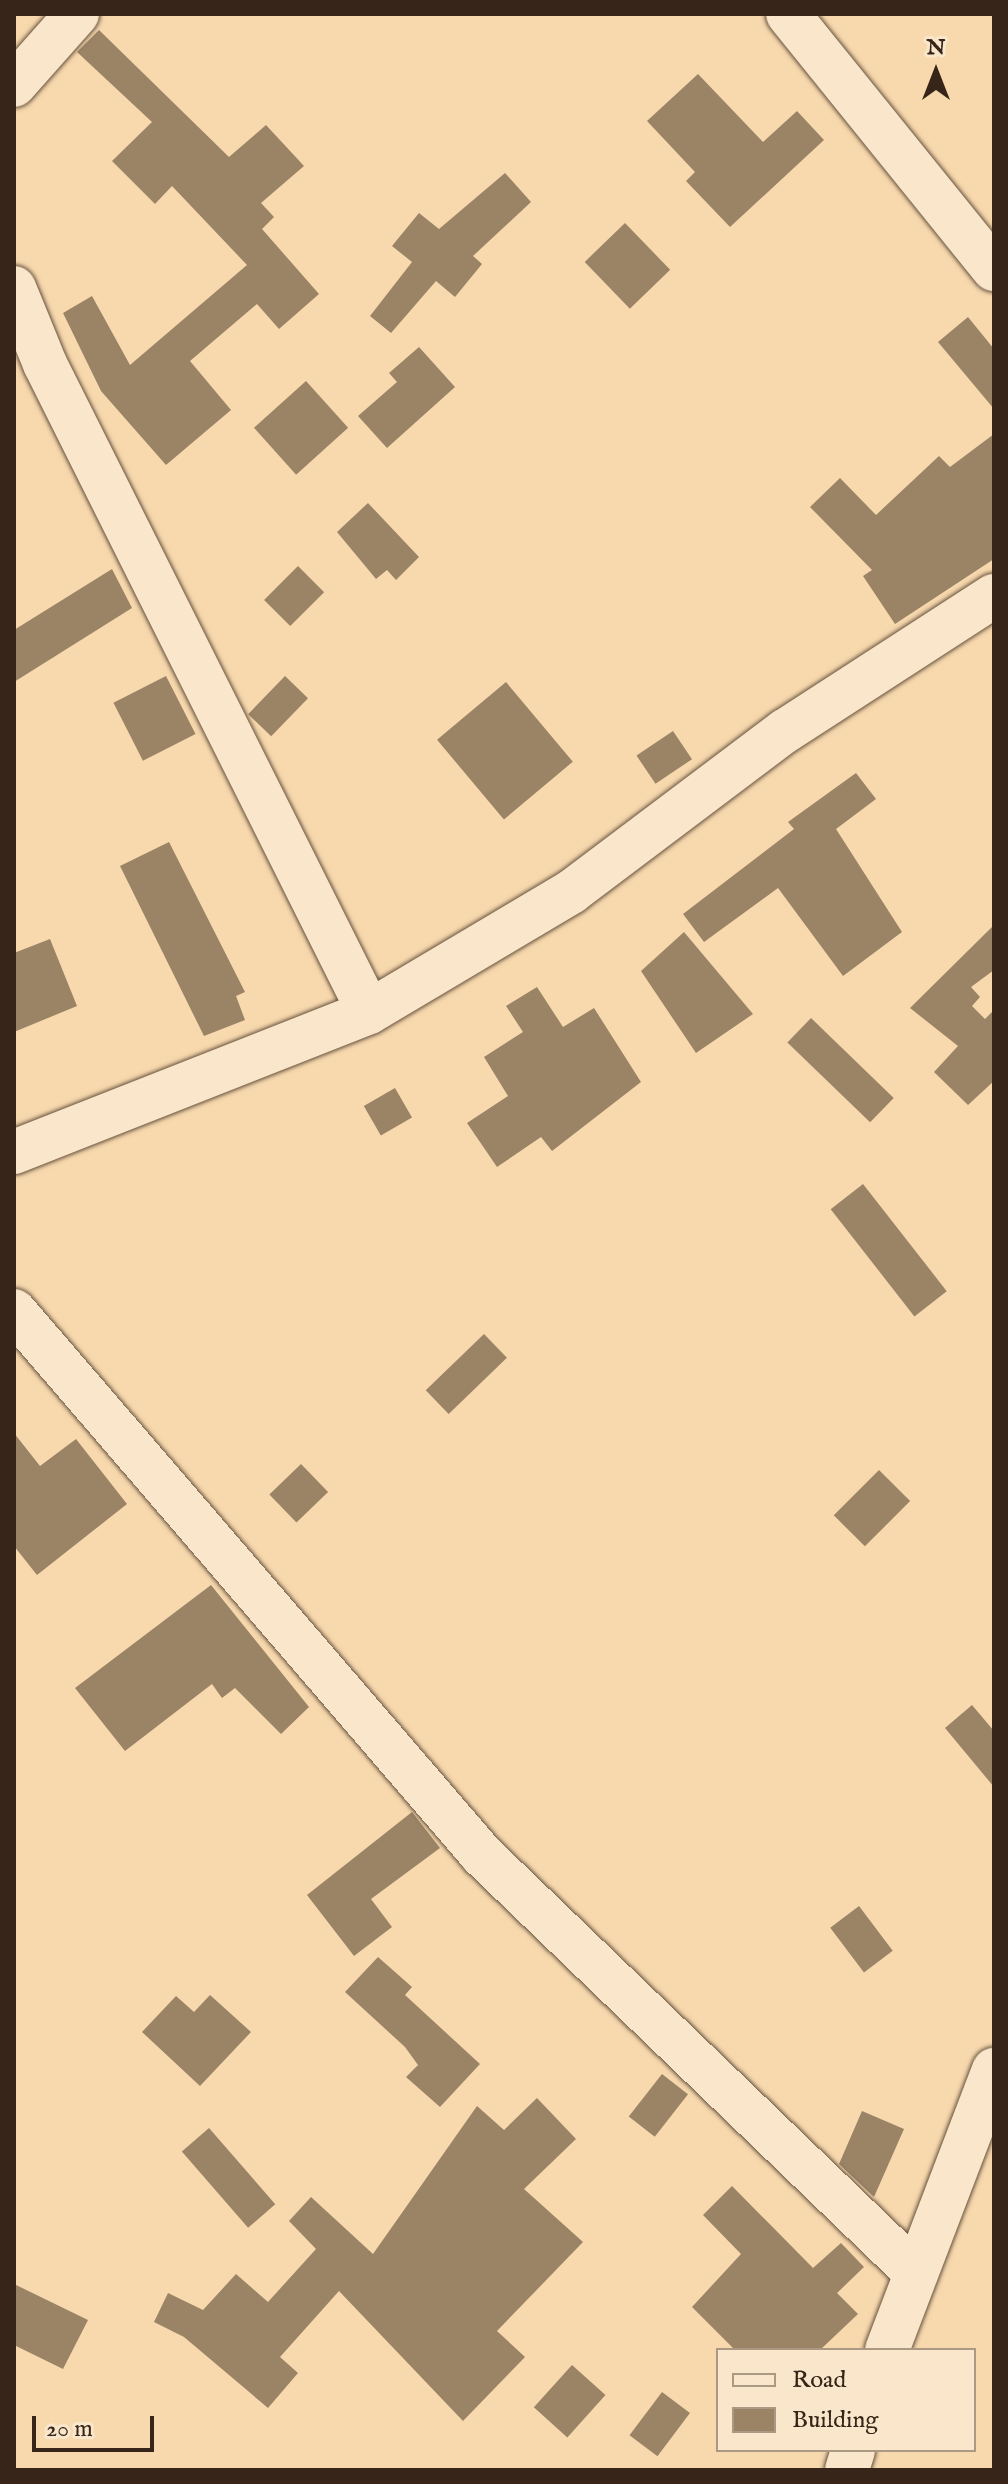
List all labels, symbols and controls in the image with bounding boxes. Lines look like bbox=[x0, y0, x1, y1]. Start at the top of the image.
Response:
north arrow bbox=[896, 32, 976, 112]
text: N bbox=[926, 34, 946, 62]
legend bbox=[716, 2348, 976, 2452]
text: Road bbox=[792, 2365, 846, 2396]
scale bar bbox=[36, 2400, 158, 2450]
text: Building bbox=[792, 2405, 878, 2436]
text: 20 m bbox=[46, 2414, 93, 2445]

